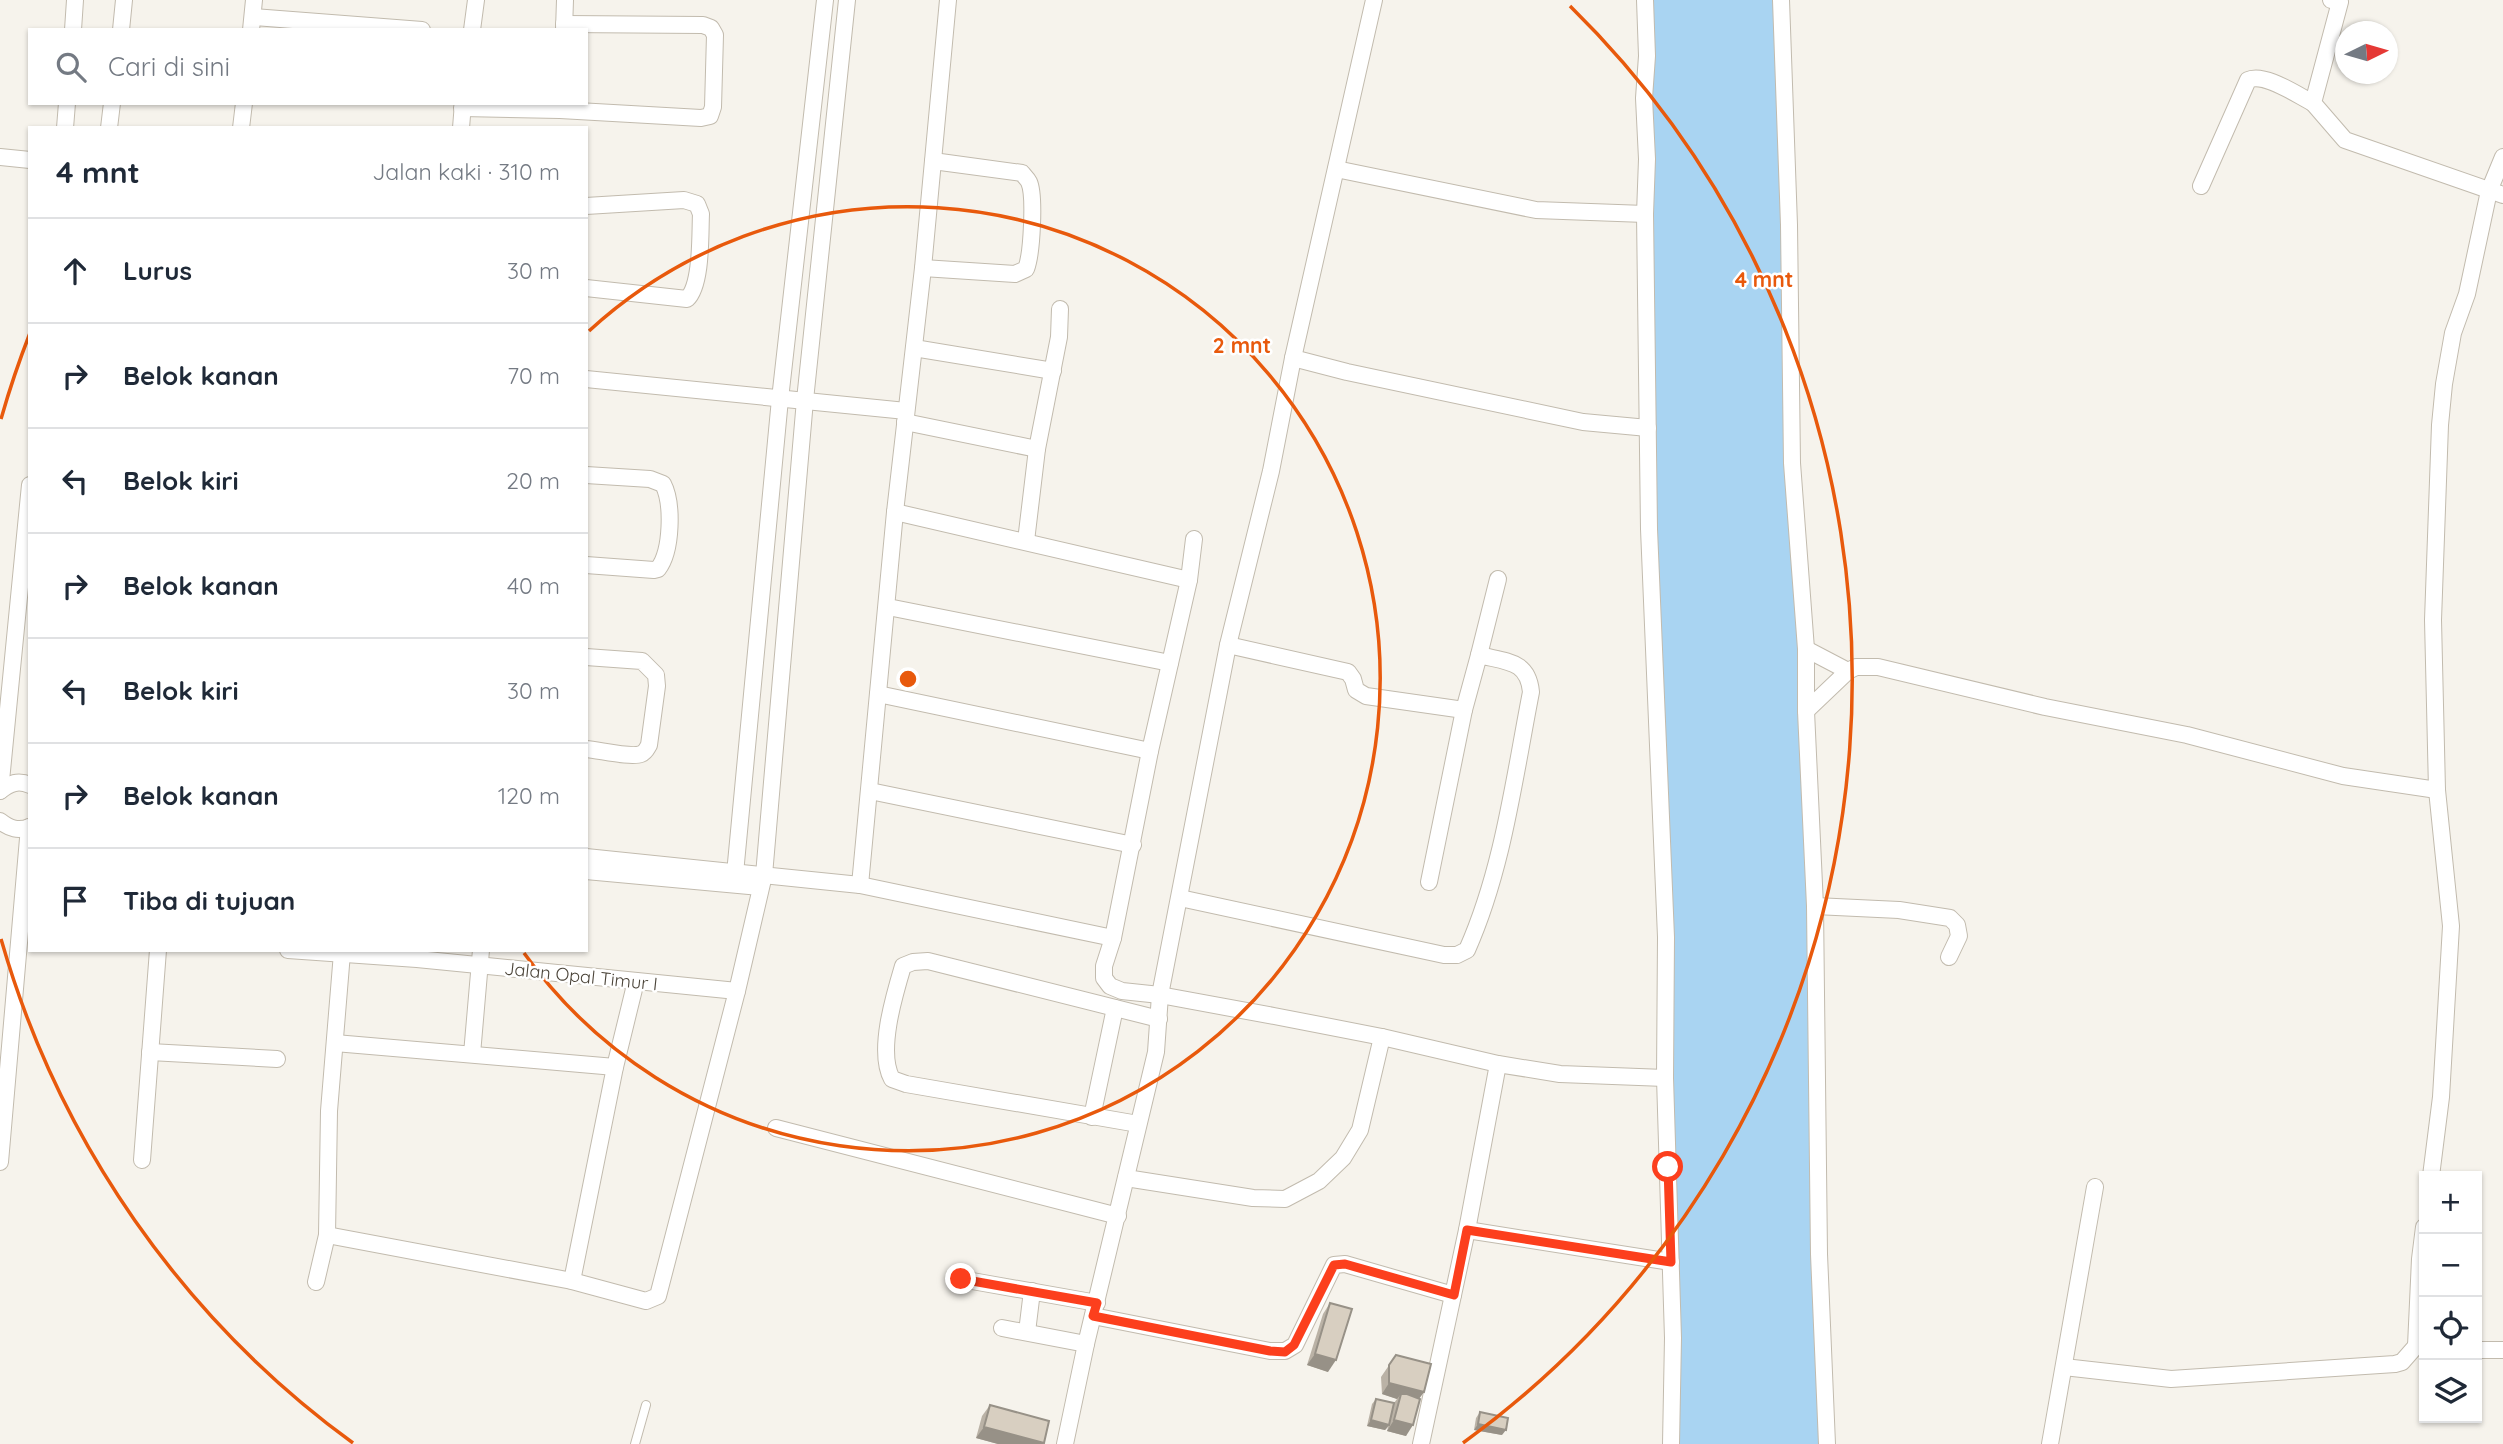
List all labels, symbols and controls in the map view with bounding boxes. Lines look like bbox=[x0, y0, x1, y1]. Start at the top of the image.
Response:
north arrow bbox=[2335, 21, 2398, 84]
search box bbox=[28, 28, 588, 105]
icon: search bbox=[52, 48, 90, 86]
text: Cari di sini bbox=[108, 50, 230, 83]
text: 4 mnt bbox=[56, 153, 140, 191]
text: Jalan kaki · 310 m bbox=[372, 157, 560, 186]
icon: ahead bbox=[56, 252, 94, 290]
text: Lurus bbox=[123, 254, 192, 287]
text: 30 m bbox=[507, 256, 560, 285]
text: 4 mnt bbox=[1735, 266, 1793, 292]
text: 2 mnt bbox=[1213, 332, 1271, 358]
icon: right bbox=[56, 357, 94, 395]
text: Belok kanan bbox=[123, 359, 279, 392]
text: 70 m bbox=[507, 361, 560, 390]
icon: left bbox=[56, 462, 94, 500]
text: Belok kiri bbox=[123, 464, 239, 497]
text: 20 m bbox=[506, 466, 560, 495]
icon: right bbox=[56, 567, 94, 605]
text: Belok kanan bbox=[123, 569, 279, 602]
text: 40 m bbox=[507, 571, 560, 600]
centre of rings bbox=[896, 667, 920, 691]
icon: left bbox=[56, 672, 94, 710]
text: Belok kiri bbox=[123, 674, 239, 707]
text: 30 m bbox=[507, 676, 560, 705]
icon: right bbox=[56, 777, 94, 815]
text: Belok kanan bbox=[123, 779, 279, 812]
text: 120 m bbox=[498, 781, 560, 810]
icon: arrive bbox=[56, 882, 94, 920]
text: Tiba di tujuan bbox=[123, 884, 295, 917]
street label: Jalan Opal Timur I bbox=[503, 957, 659, 995]
route start bbox=[1652, 1151, 1683, 1182]
map controls bbox=[2419, 1171, 2482, 1423]
button: + bbox=[2419, 1171, 2482, 1234]
button: − bbox=[2419, 1234, 2482, 1297]
route end bbox=[945, 1263, 976, 1294]
button: locate bbox=[2419, 1297, 2482, 1360]
button: layers bbox=[2419, 1360, 2482, 1423]

